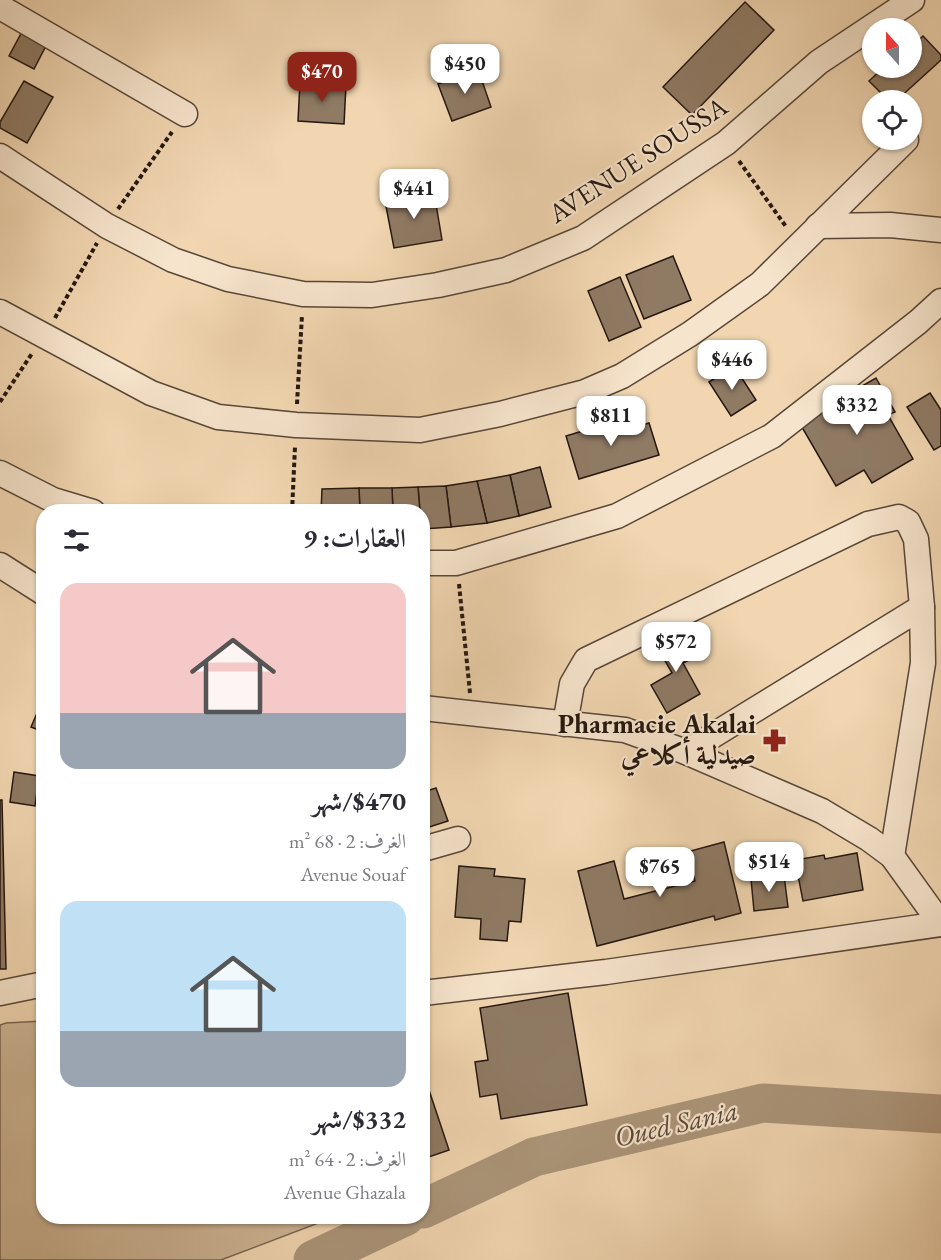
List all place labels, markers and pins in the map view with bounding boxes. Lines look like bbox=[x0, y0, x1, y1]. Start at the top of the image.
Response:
pin: $450 bbox=[429, 44, 501, 95]
pin: $470 bbox=[286, 52, 358, 103]
pin: $441 bbox=[378, 169, 450, 220]
pin: $446 bbox=[696, 340, 768, 391]
pin: $332 bbox=[821, 385, 893, 436]
pin: $811 bbox=[575, 396, 647, 447]
pin: $572 bbox=[640, 622, 712, 673]
place label: Pharmacie Akalai صيدلية أكلاعي bbox=[558, 706, 756, 777]
pharmacy icon: Pharmacie Akalai صيدلية أكلاعي bbox=[761, 727, 787, 753]
pin: $514 bbox=[733, 842, 805, 893]
pin: $765 bbox=[624, 847, 696, 898]

